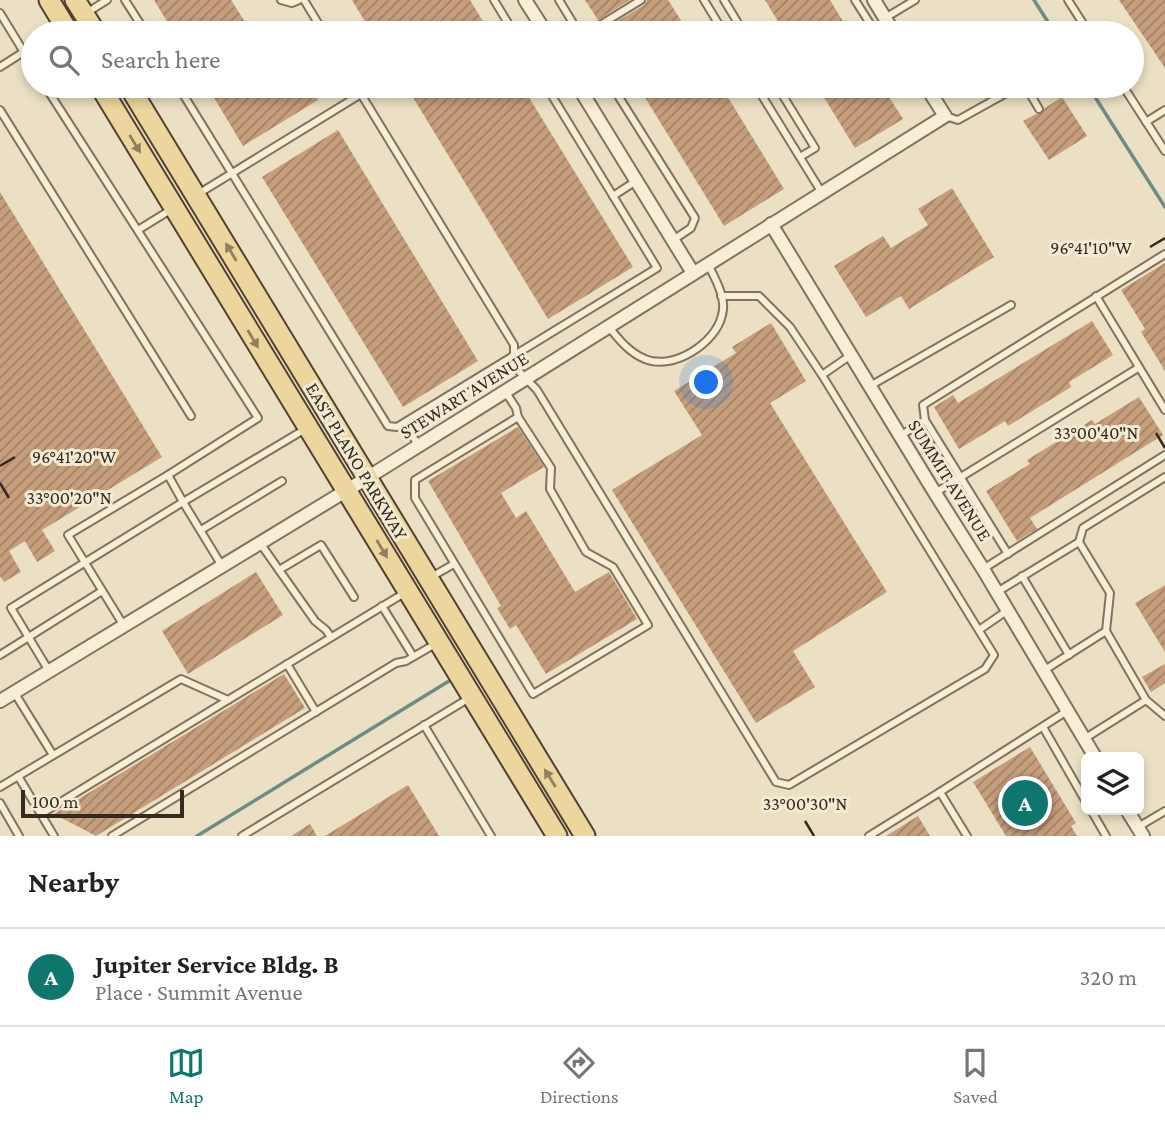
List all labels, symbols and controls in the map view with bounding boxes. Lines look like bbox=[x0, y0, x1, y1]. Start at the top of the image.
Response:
search box bbox=[21, 21, 1144, 98]
icon: search bbox=[45, 41, 83, 79]
text: Search here bbox=[101, 45, 220, 74]
one-way arrow bbox=[129, 135, 142, 154]
text: 96°41'10"W bbox=[1050, 238, 1132, 258]
one-way arrow bbox=[224, 242, 237, 261]
one-way arrow bbox=[247, 330, 259, 349]
street label: STEWART AVENUE bbox=[396, 347, 532, 443]
your location bbox=[689, 365, 723, 399]
street label: EAST PLANO PARKWAY bbox=[302, 379, 413, 544]
street label: SUMMIT AVENUE bbox=[904, 415, 996, 545]
text: 33°00'40"N bbox=[1054, 423, 1138, 443]
text: 96°41'20"W bbox=[32, 447, 116, 467]
text: 33°00'20"N bbox=[27, 488, 112, 508]
one-way arrow bbox=[375, 539, 388, 558]
map controls bbox=[1081, 752, 1144, 815]
button: layers bbox=[1081, 752, 1144, 815]
one-way arrow bbox=[543, 768, 556, 787]
pin: A bbox=[1002, 777, 1048, 829]
scale bar bbox=[21, 787, 184, 819]
text: 100 m bbox=[32, 791, 79, 812]
text: 33°00'30"N bbox=[763, 794, 847, 814]
text: Nearby bbox=[28, 865, 119, 898]
text: Jupiter Service Bldg. B bbox=[95, 950, 339, 979]
text: A bbox=[44, 964, 58, 990]
text: 320 m bbox=[1079, 964, 1137, 990]
text: Place · Summit Avenue bbox=[95, 979, 303, 1005]
tab: Map bbox=[167, 1044, 205, 1107]
tab: Directions bbox=[540, 1044, 619, 1107]
tab: Saved bbox=[953, 1044, 998, 1107]

